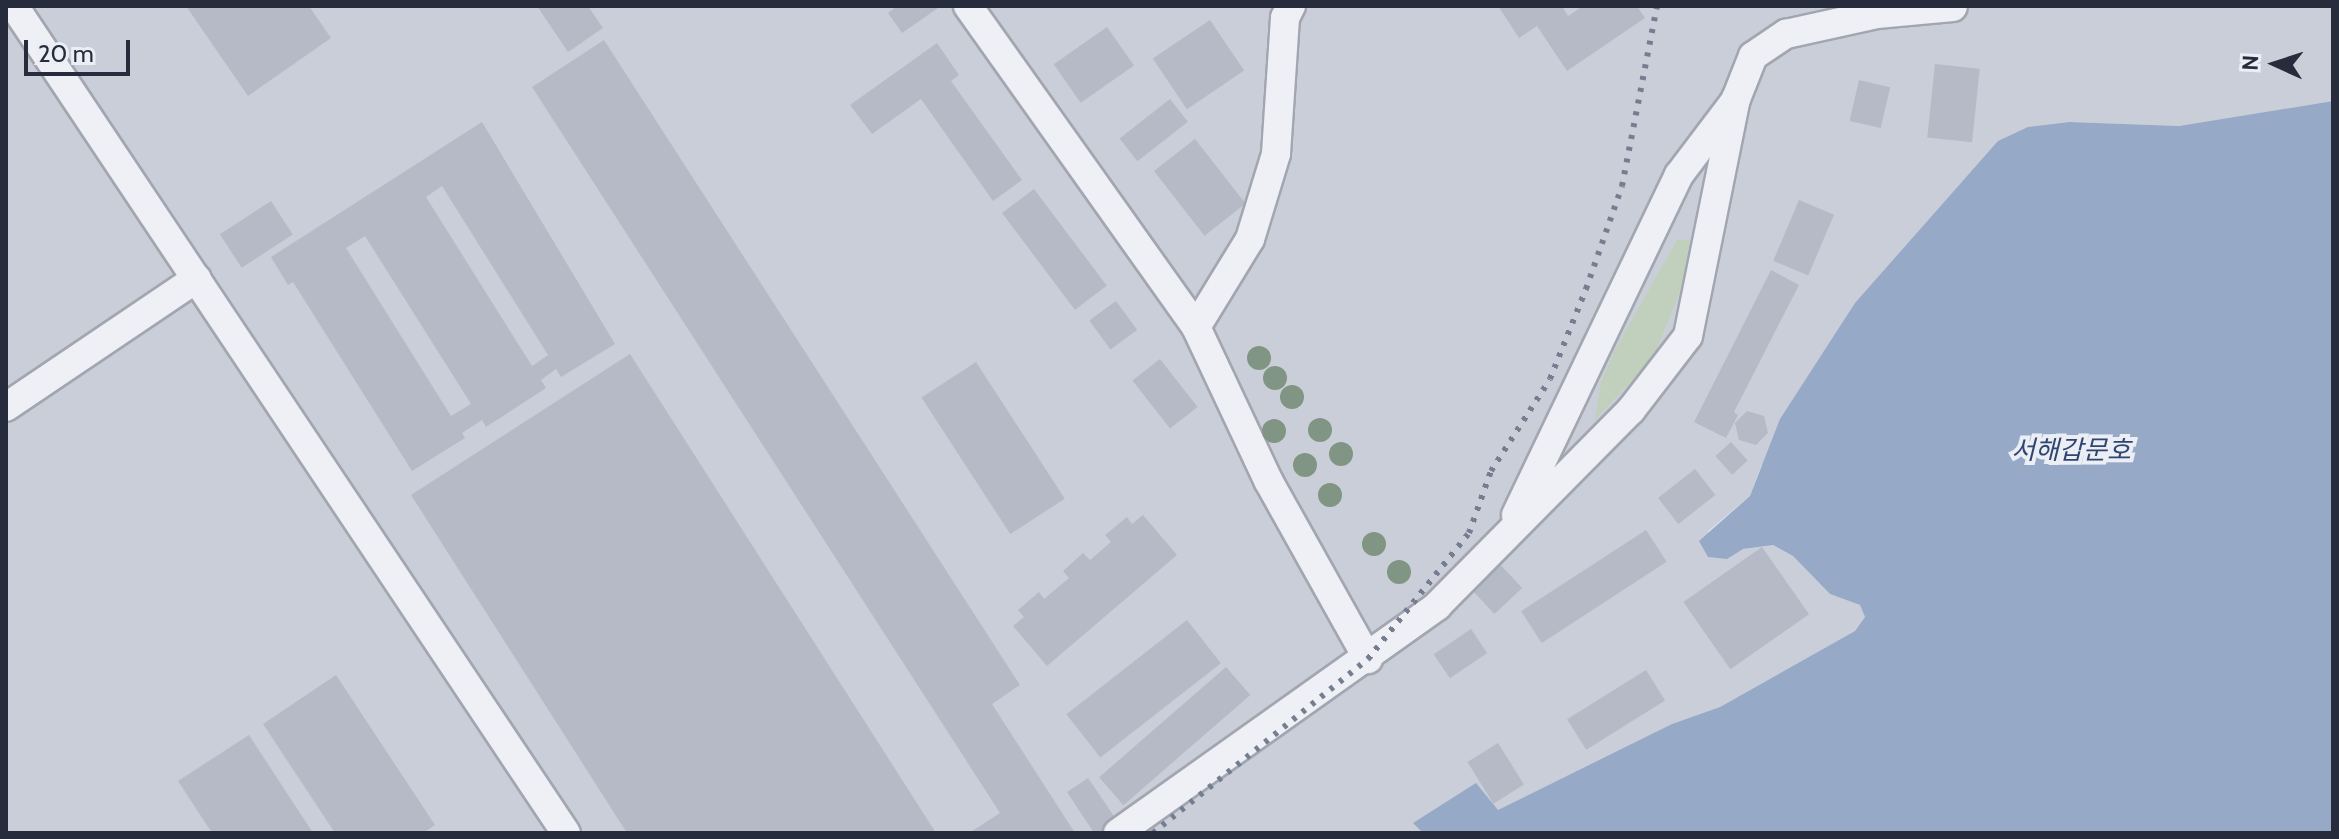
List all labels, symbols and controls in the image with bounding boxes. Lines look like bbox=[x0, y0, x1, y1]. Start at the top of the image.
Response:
scale bar bbox=[28, 24, 134, 74]
north arrow bbox=[2235, 24, 2315, 104]
text: 20 m bbox=[38, 39, 94, 68]
text: N bbox=[2237, 54, 2264, 71]
water label: 서해갑문호 bbox=[2011, 435, 2131, 467]

